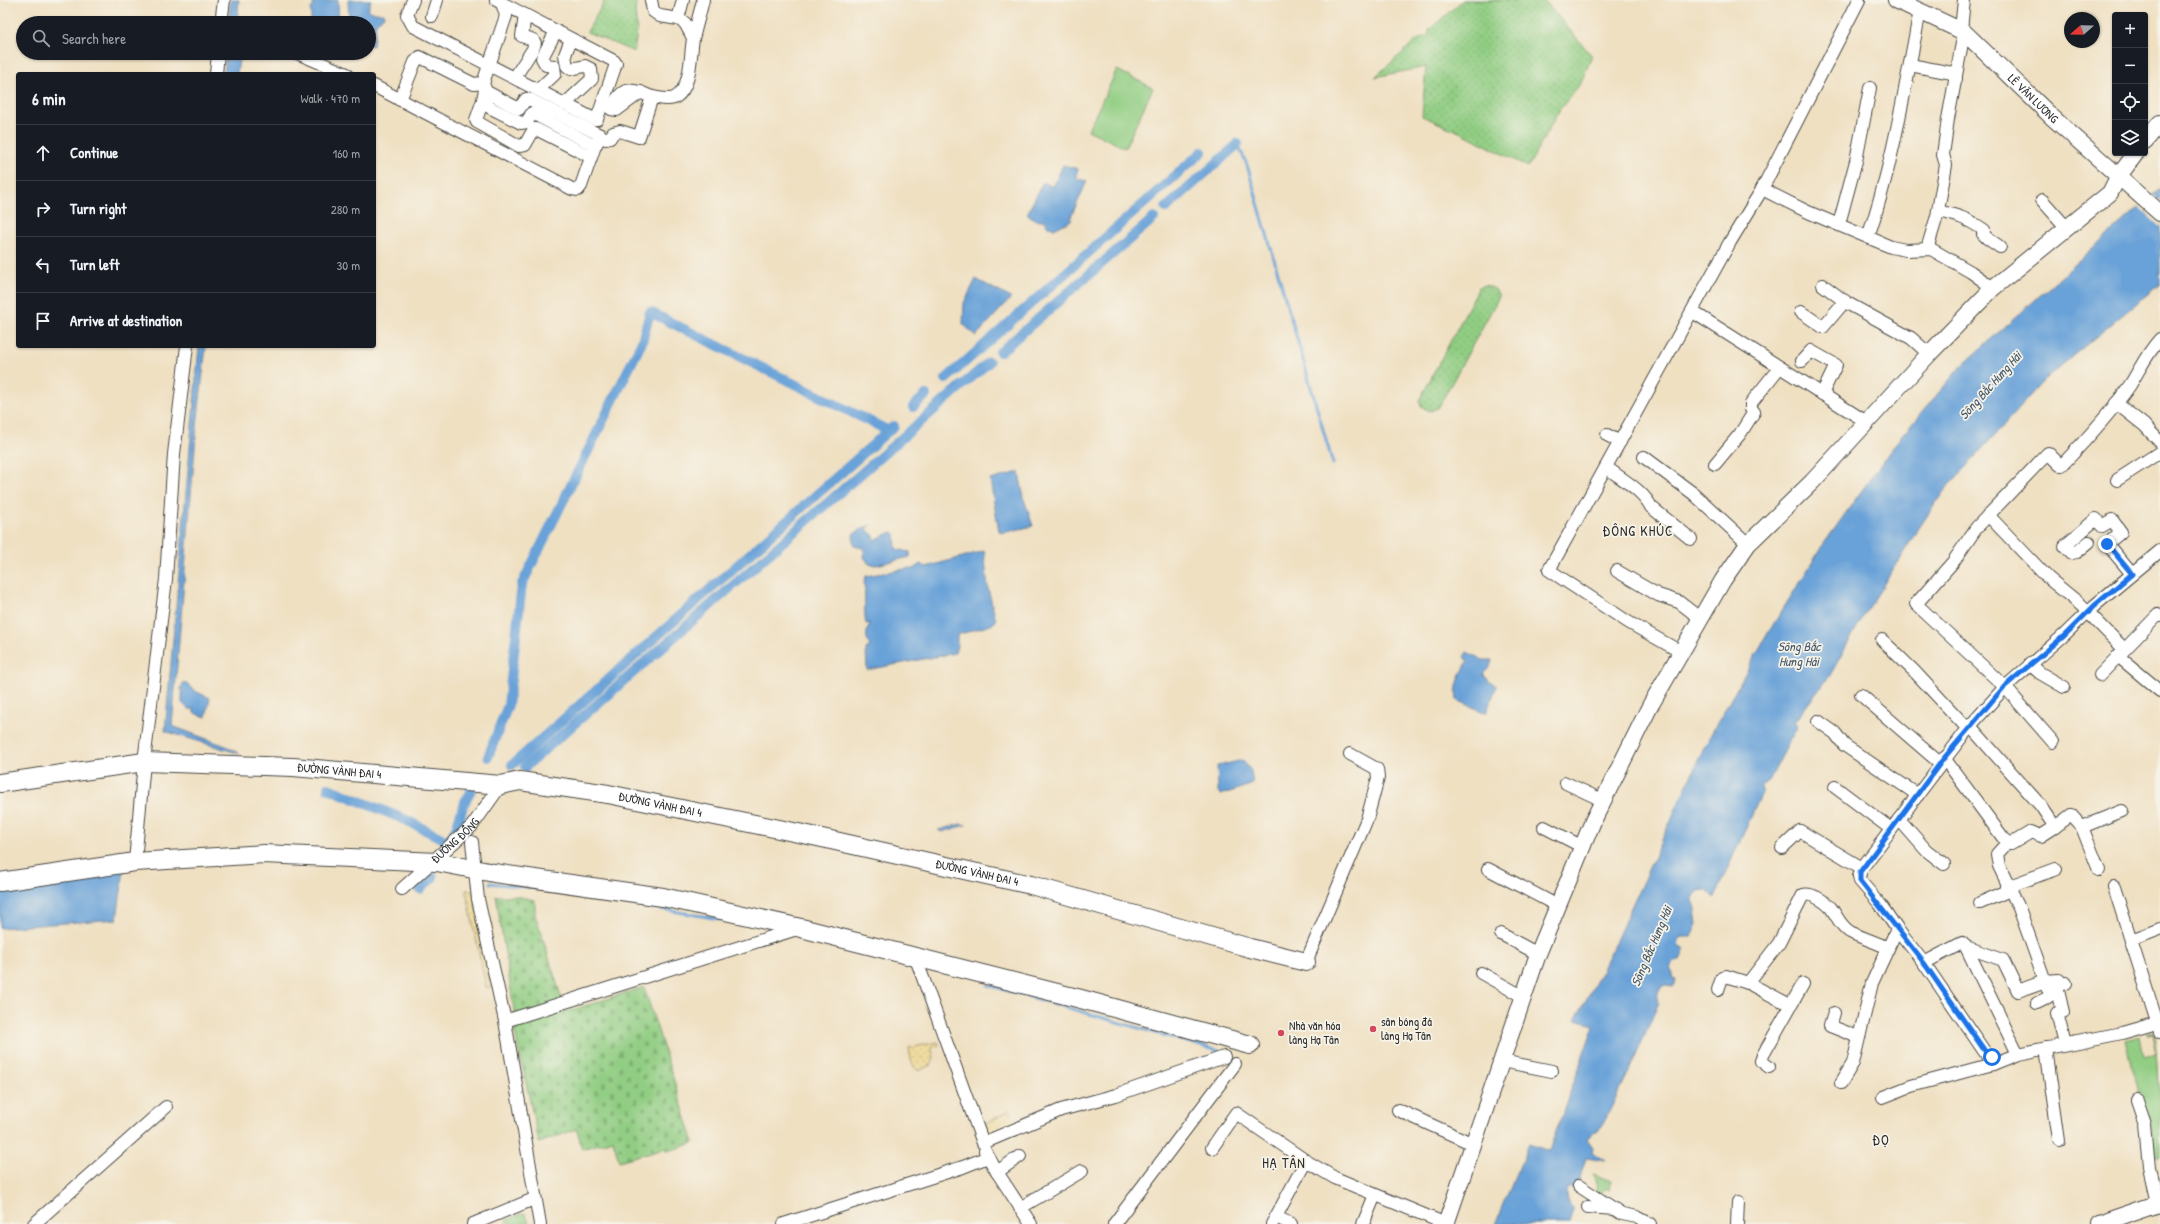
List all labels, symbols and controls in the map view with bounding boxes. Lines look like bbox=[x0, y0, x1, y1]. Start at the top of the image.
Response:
north arrow bbox=[2064, 12, 2100, 48]
map controls bbox=[2112, 12, 2148, 156]
button: + bbox=[2112, 12, 2148, 48]
search box bbox=[16, 16, 376, 60]
icon: search bbox=[30, 27, 52, 49]
text: Search here bbox=[62, 28, 126, 49]
button: − bbox=[2112, 48, 2148, 84]
street label: LÊ VĂN LƯƠNG bbox=[2004, 70, 2062, 127]
button: locate bbox=[2112, 84, 2148, 120]
text: 6 min bbox=[32, 87, 66, 110]
text: Walk · 470 m bbox=[300, 89, 360, 107]
button: layers bbox=[2112, 120, 2148, 156]
icon: ahead bbox=[32, 142, 54, 164]
text: Continue bbox=[70, 142, 118, 163]
text: 160 m bbox=[332, 144, 360, 162]
icon: right bbox=[32, 198, 54, 220]
text: Turn right bbox=[70, 198, 126, 219]
text: 280 m bbox=[331, 200, 360, 218]
icon: left bbox=[32, 254, 54, 276]
text: Turn left bbox=[70, 254, 120, 275]
text: 30 m bbox=[337, 256, 360, 274]
icon: arrive bbox=[32, 310, 54, 332]
text: Arrive at destination bbox=[70, 310, 182, 331]
water label: Sông Bắc Hưng Hải bbox=[1955, 346, 2027, 424]
district label: ĐÔNG KHÚC bbox=[1602, 521, 1674, 540]
route end bbox=[2098, 535, 2116, 553]
water label: Sông Bắc Hưng Hải bbox=[1778, 637, 1822, 671]
street label: ĐƯỜNG VÀNH ĐAI 4 bbox=[296, 758, 383, 783]
street label: ĐƯỜNG VÀNH ĐAI 4 bbox=[617, 787, 704, 821]
street label: ĐƯỜNG ĐỒNG bbox=[427, 814, 483, 867]
street label: ĐƯỜNG VÀNH ĐAI 4 bbox=[934, 855, 1021, 890]
water label: Sông Bắc Hưng Hải bbox=[1626, 902, 1677, 989]
place label: sân bóng đá làng Hạ Tân bbox=[1381, 1013, 1432, 1044]
place label: Nhà văn hóa làng Hạ Tân bbox=[1289, 1017, 1340, 1048]
marker: sân bóng đá làng Hạ Tân bbox=[1368, 1024, 1378, 1034]
marker: Nhà văn hóa làng Hạ Tân bbox=[1276, 1028, 1286, 1038]
route start bbox=[1983, 1048, 2001, 1066]
district label: ĐỌ bbox=[1872, 1130, 1890, 1149]
district label: HẠ TÂN bbox=[1262, 1153, 1306, 1172]

